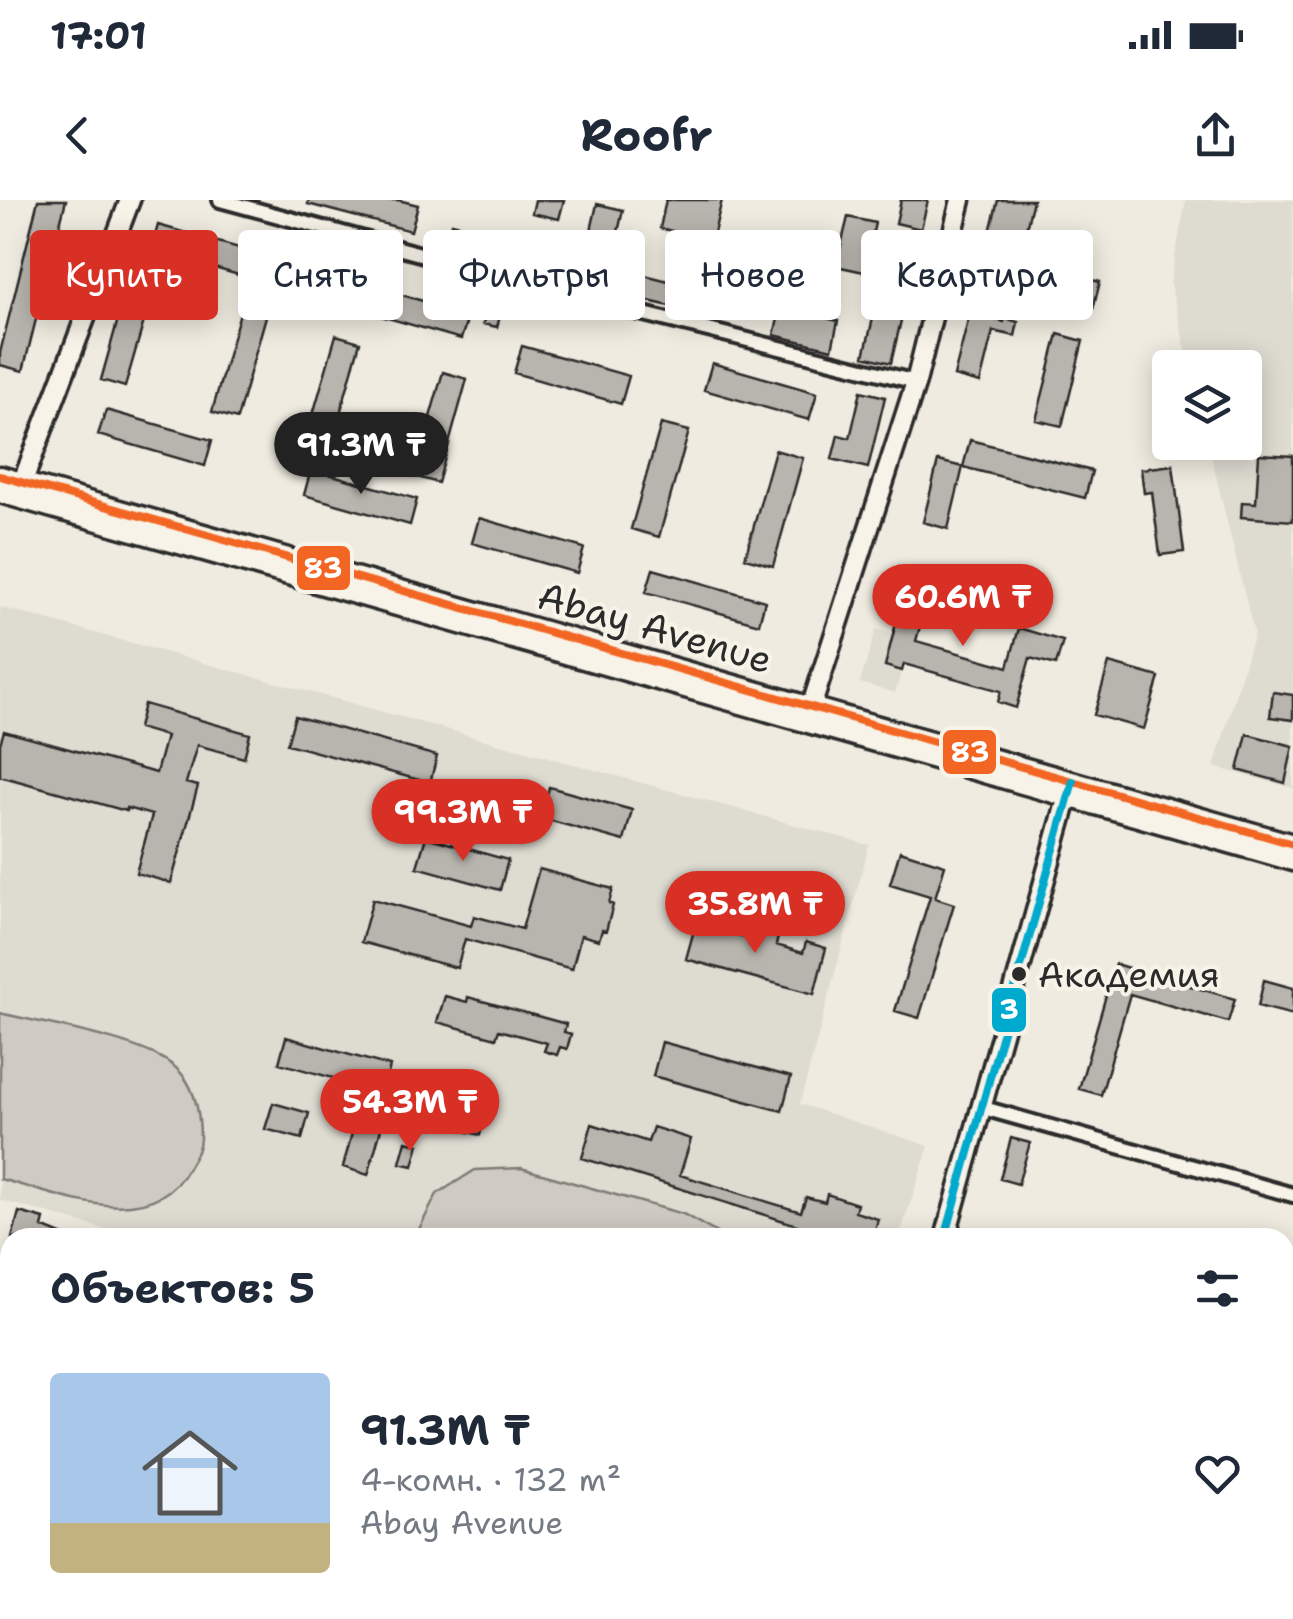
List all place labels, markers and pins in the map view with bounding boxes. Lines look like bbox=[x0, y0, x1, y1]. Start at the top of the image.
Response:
pin: 91.3M ₸ bbox=[269, 412, 453, 497]
pin: 60.6M ₸ bbox=[871, 564, 1055, 649]
pin: 99.3M ₸ bbox=[371, 779, 555, 864]
pin: 35.8M ₸ bbox=[663, 871, 847, 956]
place label: Академия bbox=[1038, 950, 1220, 999]
marker: Академия bbox=[1009, 964, 1029, 984]
pin: 54.3M ₸ bbox=[318, 1069, 502, 1154]

